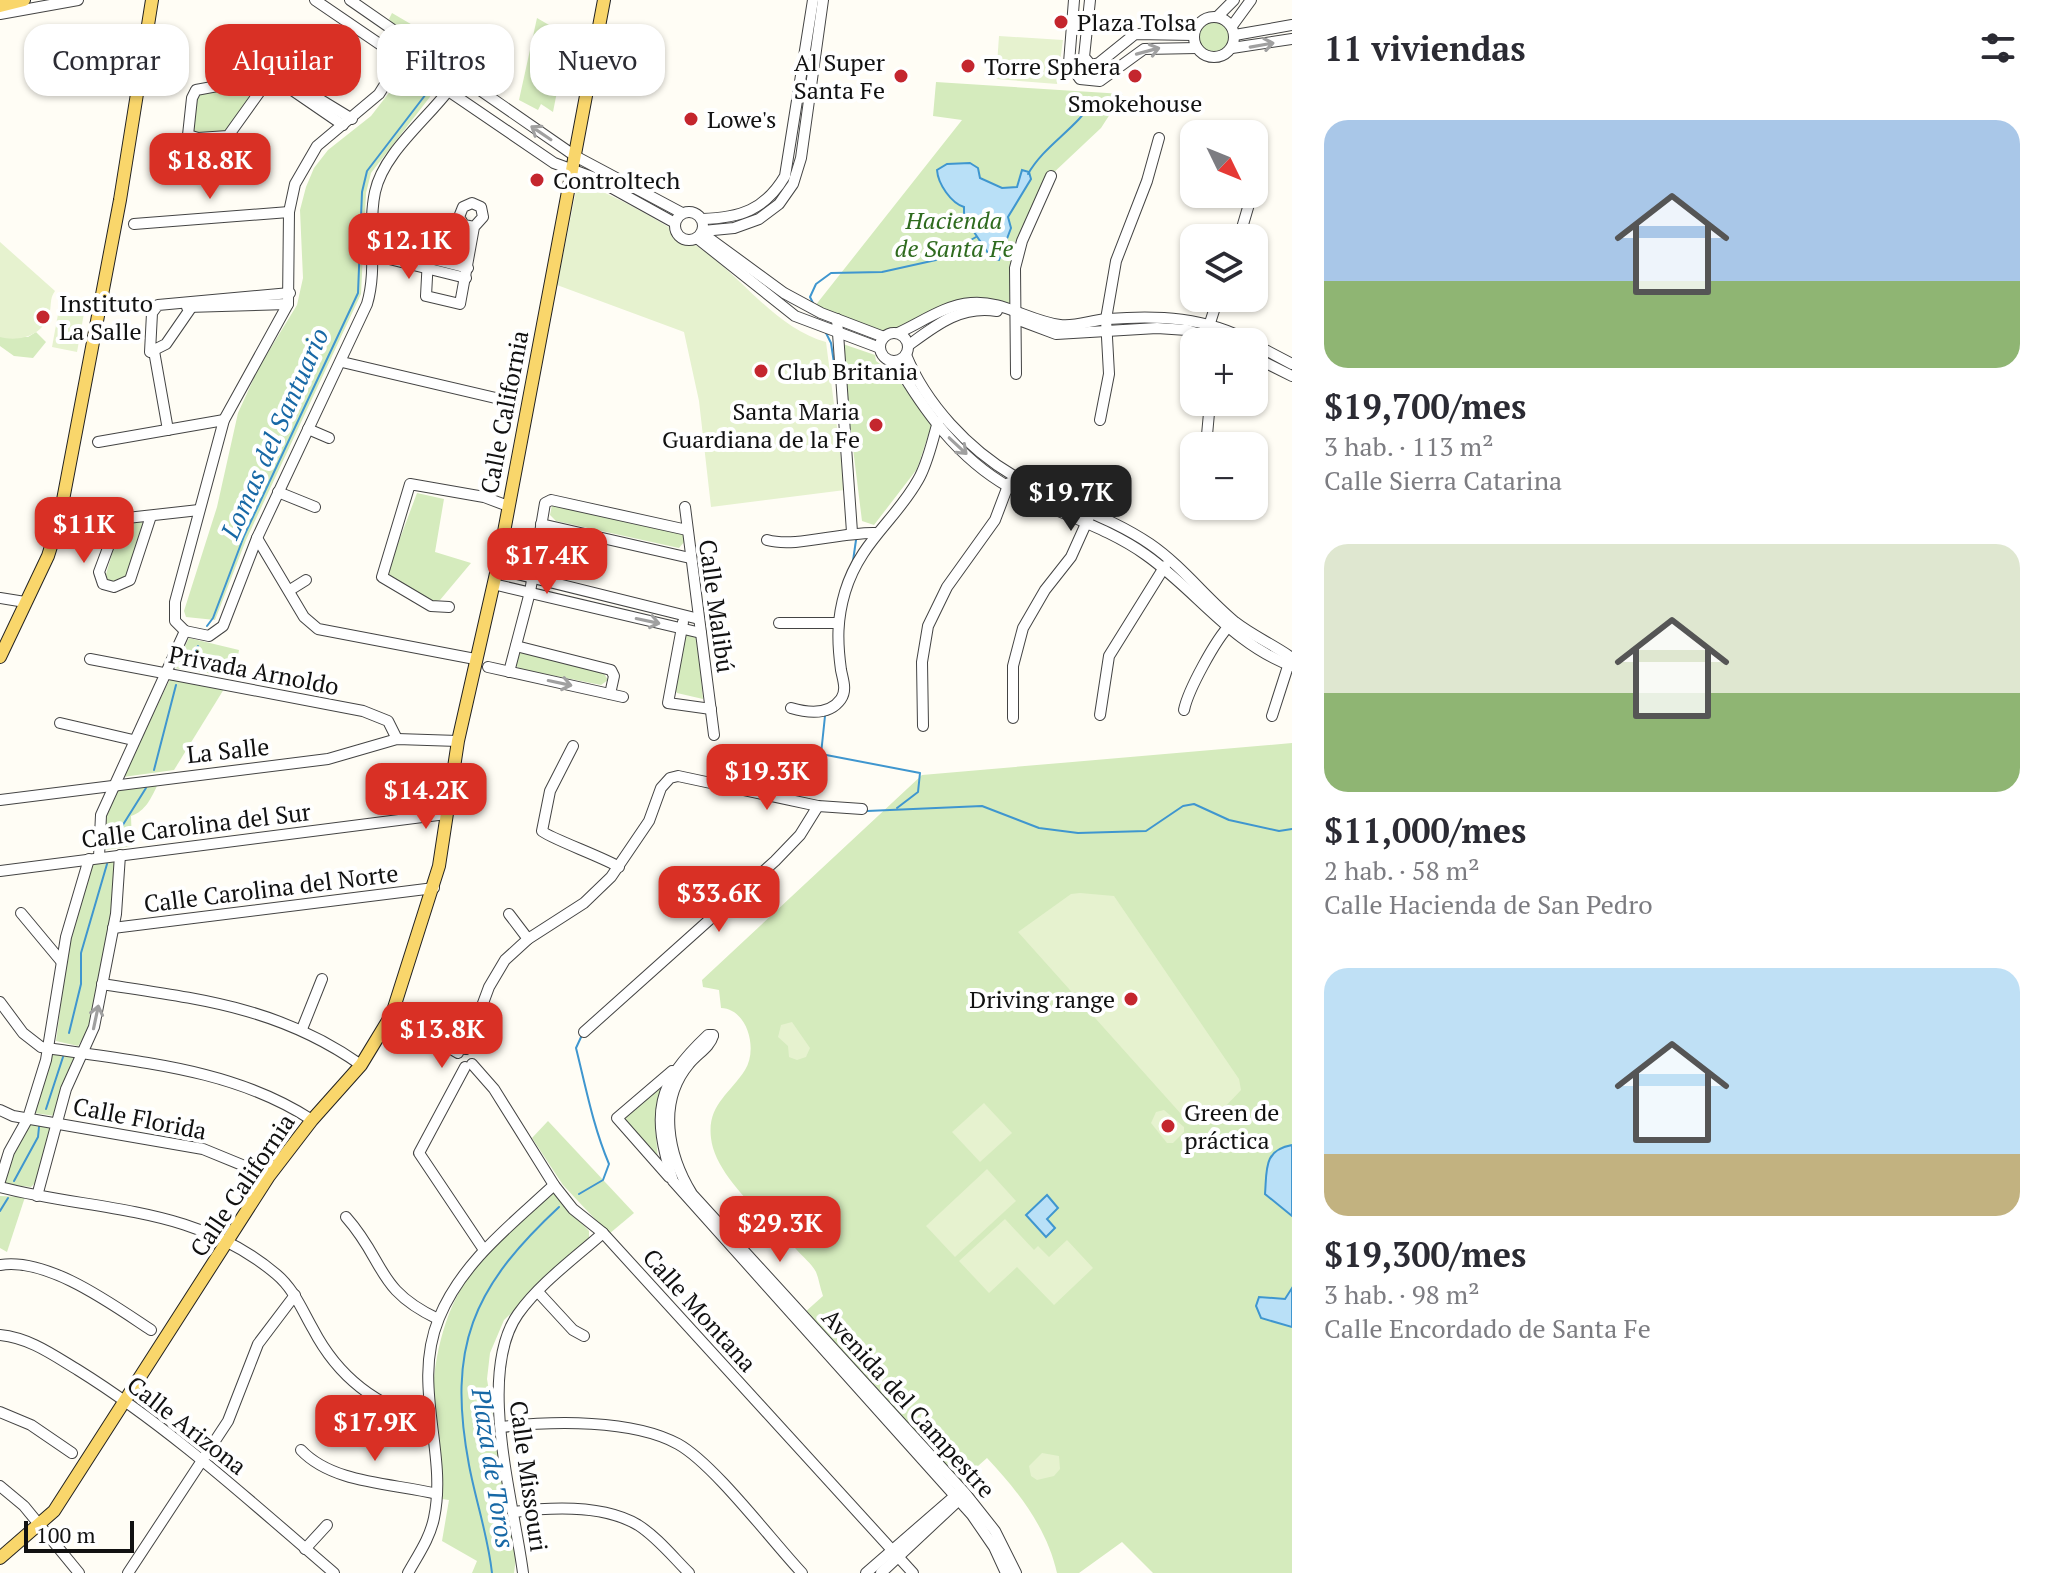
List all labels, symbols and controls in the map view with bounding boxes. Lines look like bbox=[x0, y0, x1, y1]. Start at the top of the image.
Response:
place label: Plaza Tolsa bbox=[1077, 6, 1197, 38]
marker: Plaza Tolsa bbox=[1052, 13, 1070, 31]
chip: Comprar bbox=[24, 24, 189, 96]
chip: Alquilar bbox=[205, 24, 361, 96]
chip: Filtros bbox=[377, 24, 514, 96]
chip: Nuevo bbox=[530, 24, 665, 96]
text: 11 viviendas bbox=[1324, 26, 1526, 71]
icon: filters bbox=[1976, 26, 2020, 70]
one-way arrow bbox=[1249, 37, 1274, 52]
one-way arrow bbox=[1135, 42, 1160, 57]
place label: Al Super Santa Fe bbox=[794, 46, 886, 106]
place label: Torre Sphera bbox=[984, 50, 1121, 82]
marker: Torre Sphera bbox=[959, 57, 977, 75]
marker: Al Super Santa Fe bbox=[892, 67, 910, 85]
marker: Smokehouse bbox=[1126, 67, 1144, 85]
place label: Smokehouse bbox=[1068, 87, 1202, 119]
place label: Lowe's bbox=[707, 103, 776, 135]
marker: Lowe's bbox=[682, 110, 700, 128]
north arrow bbox=[1180, 120, 1268, 208]
map controls bbox=[1180, 120, 1268, 520]
one-way arrow bbox=[531, 125, 553, 141]
pin: $18.8K bbox=[145, 133, 275, 201]
text: $18.8K bbox=[168, 142, 252, 176]
place label: Controltech bbox=[553, 164, 680, 196]
marker: Controltech bbox=[528, 171, 546, 189]
icon: home bbox=[1600, 172, 1744, 316]
park label: Hacienda de Santa Fe bbox=[895, 204, 1013, 264]
pin: $12.1K bbox=[344, 213, 474, 281]
text: $12.1K bbox=[367, 222, 451, 256]
button: layers bbox=[1180, 224, 1268, 312]
place label: Instituto La Salle bbox=[59, 287, 153, 347]
marker: Instituto La Salle bbox=[34, 308, 52, 326]
water label: Lomas del Santuario bbox=[212, 322, 336, 545]
street label: Calle California bbox=[472, 328, 536, 496]
button: + bbox=[1180, 328, 1268, 416]
place label: Club Britania bbox=[777, 355, 918, 387]
marker: Club Britania bbox=[752, 362, 770, 380]
text: $19,700/mes bbox=[1324, 384, 1526, 429]
place label: Santa Maria Guardiana de la Fe bbox=[662, 395, 860, 455]
marker: Santa Maria Guardiana de la Fe bbox=[867, 416, 885, 434]
text: 3 hab. · 113 m² bbox=[1324, 429, 1493, 463]
button: − bbox=[1180, 432, 1268, 520]
one-way arrow bbox=[948, 436, 968, 455]
text: Calle Sierra Catarina bbox=[1324, 463, 1562, 497]
pin: $19.7K bbox=[1006, 465, 1136, 533]
text: $19.7K bbox=[1029, 474, 1113, 508]
pin: $11K bbox=[37, 497, 131, 565]
text: $11K bbox=[53, 506, 115, 540]
pin: $17.4K bbox=[482, 528, 612, 596]
text: $17.4K bbox=[505, 537, 589, 571]
street label: Calle Malibú bbox=[692, 537, 742, 675]
icon: home bbox=[1600, 596, 1744, 740]
one-way arrow bbox=[635, 614, 660, 629]
street label: Privada Arnoldo bbox=[166, 638, 342, 702]
one-way arrow bbox=[546, 676, 572, 691]
street label: La Salle bbox=[185, 730, 271, 770]
pin: $19.3K bbox=[702, 744, 832, 812]
text: $19.3K bbox=[725, 753, 809, 787]
pin: $14.2K bbox=[361, 763, 491, 831]
text: $14.2K bbox=[384, 772, 468, 806]
street label: Calle Carolina del Sur bbox=[79, 795, 313, 855]
text: $11,000/mes bbox=[1324, 808, 1526, 853]
text: 2 hab. · 58 m² bbox=[1324, 853, 1480, 887]
street label: Calle Carolina del Norte bbox=[142, 857, 400, 919]
pin: $33.6K bbox=[654, 866, 784, 934]
text: $33.6K bbox=[677, 875, 761, 909]
text: Calle Hacienda de San Pedro bbox=[1324, 887, 1653, 921]
place label: Driving range bbox=[969, 983, 1115, 1015]
marker: Driving range bbox=[1122, 990, 1140, 1008]
pin: $13.8K bbox=[377, 1002, 507, 1070]
one-way arrow bbox=[89, 1005, 104, 1030]
text: $13.8K bbox=[400, 1011, 484, 1045]
icon: home bbox=[1600, 1020, 1744, 1164]
street label: Calle Florida bbox=[71, 1089, 209, 1147]
place label: Green de práctica bbox=[1184, 1096, 1279, 1156]
street label: Calle California bbox=[182, 1107, 302, 1263]
marker: Green de práctica bbox=[1159, 1117, 1177, 1135]
pin: $29.3K bbox=[715, 1196, 845, 1264]
text: $29.3K bbox=[738, 1205, 822, 1239]
text: $19,300/mes bbox=[1324, 1232, 1526, 1277]
street label: Calle Montana bbox=[636, 1241, 764, 1379]
text: 3 hab. · 98 m² bbox=[1324, 1277, 1480, 1311]
street label: Avenida del Campestre bbox=[815, 1302, 1003, 1504]
text: Calle Encordado de Santa Fe bbox=[1324, 1311, 1651, 1345]
street label: Calle Arizona bbox=[121, 1368, 253, 1482]
water label: Plaza de Toros bbox=[464, 1384, 523, 1551]
pin: $17.9K bbox=[310, 1395, 440, 1463]
street label: Calle Missouri bbox=[503, 1398, 555, 1554]
text: $17.9K bbox=[333, 1404, 417, 1438]
scale bar bbox=[24, 1517, 134, 1553]
text: 100 m bbox=[36, 1520, 96, 1549]

